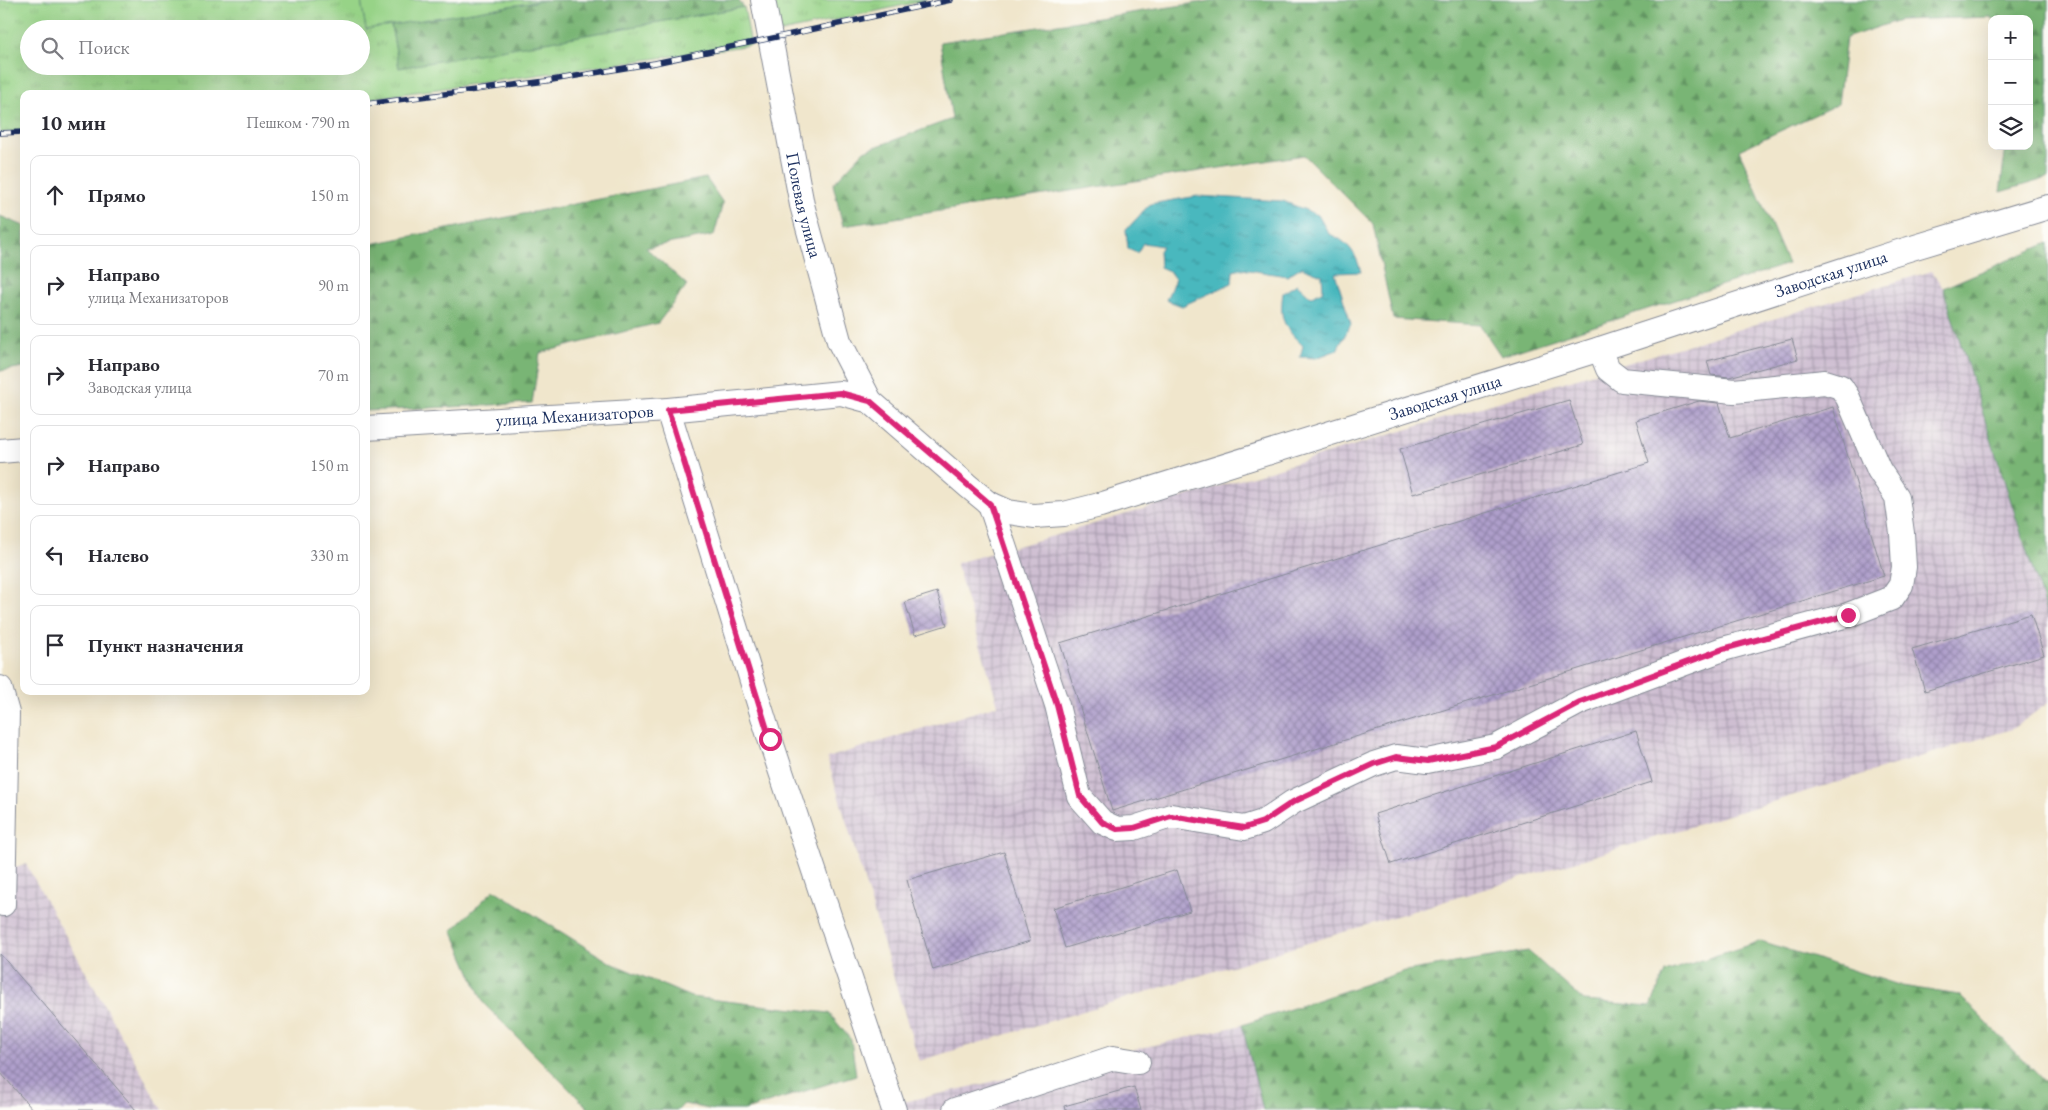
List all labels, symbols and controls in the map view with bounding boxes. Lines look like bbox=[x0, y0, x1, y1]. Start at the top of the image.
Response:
map controls bbox=[1988, 15, 2033, 150]
button: + bbox=[1988, 15, 2033, 60]
search box bbox=[20, 20, 370, 75]
icon: search bbox=[38, 34, 66, 62]
text: Поиск bbox=[78, 35, 130, 60]
button: − bbox=[1988, 60, 2033, 105]
button: layers bbox=[1988, 105, 2033, 150]
text: 10 мин bbox=[40, 109, 106, 136]
text: Пешком · 790 m bbox=[246, 112, 350, 133]
street label: Полевая улица bbox=[781, 150, 828, 261]
icon: ahead bbox=[41, 181, 69, 209]
text: Прямо bbox=[88, 183, 146, 208]
text: 150 m bbox=[310, 185, 349, 206]
street label: Заводская улица bbox=[1771, 244, 1891, 302]
text: Направо bbox=[88, 262, 160, 287]
icon: right bbox=[41, 271, 69, 299]
text: 90 m bbox=[318, 275, 349, 296]
text: улица Механизаторов bbox=[88, 287, 228, 308]
text: Направо bbox=[88, 352, 160, 377]
icon: right bbox=[41, 361, 69, 389]
text: 70 m bbox=[318, 365, 349, 386]
street label: Заводская улица bbox=[1386, 368, 1505, 425]
text: Заводская улица bbox=[88, 377, 192, 398]
street label: улица Механизаторов bbox=[495, 399, 655, 431]
icon: right bbox=[41, 451, 69, 479]
text: Направо bbox=[88, 453, 160, 478]
text: 150 m bbox=[310, 455, 349, 476]
icon: left bbox=[41, 541, 69, 569]
text: Налево bbox=[88, 543, 149, 568]
text: 330 m bbox=[310, 545, 349, 566]
route end bbox=[1837, 604, 1860, 627]
icon: arrive bbox=[41, 631, 69, 659]
text: Пункт назначения bbox=[88, 633, 244, 658]
route start bbox=[759, 728, 782, 751]

